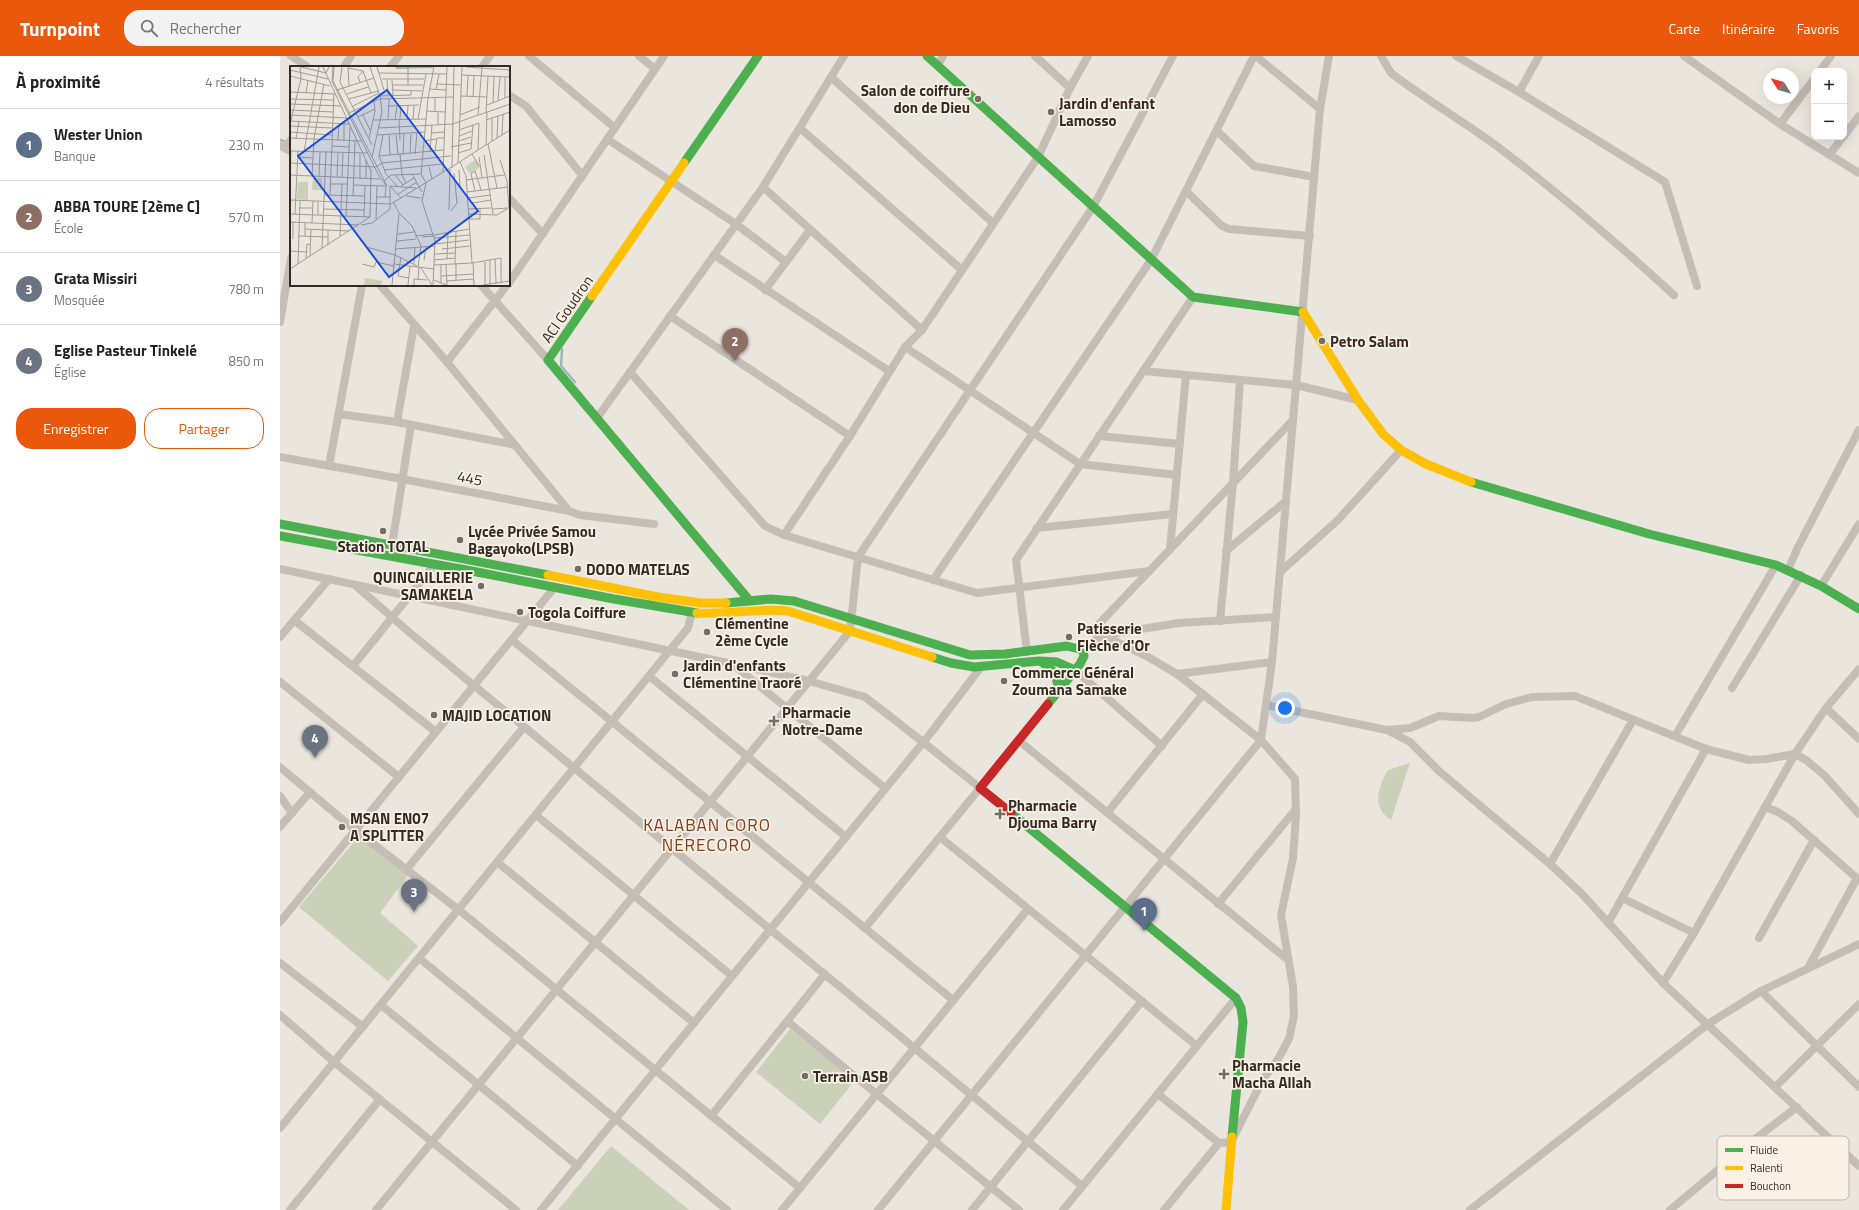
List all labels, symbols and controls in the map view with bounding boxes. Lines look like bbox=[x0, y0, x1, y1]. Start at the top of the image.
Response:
search box bbox=[124, 10, 404, 46]
text: Turnpoint bbox=[20, 14, 100, 43]
icon: search bbox=[138, 17, 160, 39]
text: Rechercher bbox=[170, 17, 241, 40]
text: Carte bbox=[1669, 18, 1700, 39]
text: Itinéraire bbox=[1722, 18, 1775, 39]
text: Favoris bbox=[1797, 18, 1839, 39]
inset map bbox=[290, 66, 510, 286]
north arrow bbox=[1763, 68, 1799, 104]
map controls bbox=[1811, 68, 1847, 140]
button: + bbox=[1811, 68, 1847, 104]
text: À proximité bbox=[16, 69, 100, 95]
text: 4 résultats bbox=[205, 72, 264, 92]
place label: Salon de coiffure don de Dieu bbox=[861, 79, 970, 119]
place label: Jardin d'enfant Lamosso bbox=[1059, 92, 1155, 132]
marker: Salon de coiffure don de Dieu bbox=[973, 94, 983, 104]
button: − bbox=[1811, 104, 1847, 140]
marker: Jardin d'enfant Lamosso bbox=[1046, 107, 1056, 117]
text: Wester Union bbox=[54, 123, 143, 146]
text: 1 bbox=[25, 135, 33, 155]
text: 230 m bbox=[228, 135, 264, 155]
text: Banque bbox=[54, 146, 96, 166]
text: ABBA TOURE [2ème C] bbox=[54, 195, 200, 218]
text: 2 bbox=[25, 207, 33, 227]
text: 570 m bbox=[228, 207, 264, 227]
text: École bbox=[54, 218, 83, 238]
text: Grata Missiri bbox=[54, 267, 137, 290]
street label: ACI Goudron bbox=[535, 270, 599, 348]
text: 3 bbox=[25, 279, 33, 299]
text: 780 m bbox=[228, 279, 264, 299]
text: Mosquée bbox=[54, 290, 105, 310]
pin: 2 bbox=[722, 328, 748, 361]
place label: Petro Salam bbox=[1330, 330, 1409, 353]
marker: Petro Salam bbox=[1317, 336, 1327, 346]
text: Eglise Pasteur Tinkelé bbox=[54, 339, 197, 362]
text: 4 bbox=[25, 351, 33, 371]
text: 850 m bbox=[228, 351, 264, 371]
text: Église bbox=[54, 362, 86, 382]
button: Enregistrer bbox=[16, 408, 136, 449]
button: Partager bbox=[144, 408, 264, 449]
street label: 445 bbox=[455, 464, 485, 492]
place label: Lycée Privée Samou Bagayoko(LPSB) bbox=[468, 520, 596, 560]
marker: Station TOTAL bbox=[378, 526, 388, 536]
place label: Station TOTAL bbox=[337, 535, 429, 558]
marker: Lycée Privée Samou Bagayoko(LPSB) bbox=[455, 535, 465, 545]
place label: DODO MATELAS bbox=[586, 558, 690, 581]
marker: DODO MATELAS bbox=[573, 564, 583, 574]
place label: QUINCAILLERIE SAMAKELA bbox=[373, 566, 473, 606]
marker: QUINCAILLERIE SAMAKELA bbox=[476, 581, 486, 591]
place label: Togola Coiffure bbox=[528, 601, 626, 624]
marker: Togola Coiffure bbox=[515, 607, 525, 617]
place label: Clémentine 2ème Cycle bbox=[715, 612, 789, 652]
place label: Patisserie Flèche d'Or bbox=[1077, 617, 1150, 657]
marker: Clémentine 2ème Cycle bbox=[702, 627, 712, 637]
marker: Patisserie Flèche d'Or bbox=[1064, 632, 1074, 642]
place label: Jardin d'enfants Clémentine Traoré bbox=[683, 654, 802, 694]
place label: Commerce Général Zoumana Samake bbox=[1012, 661, 1134, 701]
marker: Jardin d'enfants Clémentine Traoré bbox=[670, 669, 680, 679]
marker: Commerce Général Zoumana Samake bbox=[999, 676, 1009, 686]
your location bbox=[1275, 698, 1295, 718]
place label: Pharmacie Notre-Dame bbox=[782, 701, 863, 741]
place label: MAJID LOCATION bbox=[442, 704, 551, 727]
marker: MAJID LOCATION bbox=[429, 710, 439, 720]
marker: Pharmacie Notre-Dame bbox=[769, 716, 779, 726]
pin: 4 bbox=[302, 725, 328, 758]
place label: Pharmacie Djouma Barry bbox=[1008, 794, 1097, 834]
place label: MSAN EN07 A SPLITTER bbox=[350, 807, 429, 847]
marker: Pharmacie Djouma Barry bbox=[995, 809, 1005, 819]
district label: KALABAN CORO NÉRECORO bbox=[643, 812, 771, 858]
marker: MSAN EN07 A SPLITTER bbox=[337, 822, 347, 832]
pin: 3 bbox=[401, 879, 427, 912]
pin: 1 bbox=[1131, 898, 1157, 931]
place label: Pharmacie Macha Allah bbox=[1232, 1054, 1312, 1094]
place label: Terrain ASB bbox=[813, 1065, 888, 1088]
marker: Pharmacie Macha Allah bbox=[1219, 1069, 1229, 1079]
marker: Terrain ASB bbox=[800, 1071, 810, 1081]
legend bbox=[1717, 1136, 1849, 1200]
text: Fluide bbox=[1750, 1142, 1778, 1158]
text: Ralenti bbox=[1750, 1160, 1783, 1176]
text: Bouchon bbox=[1750, 1178, 1791, 1194]

